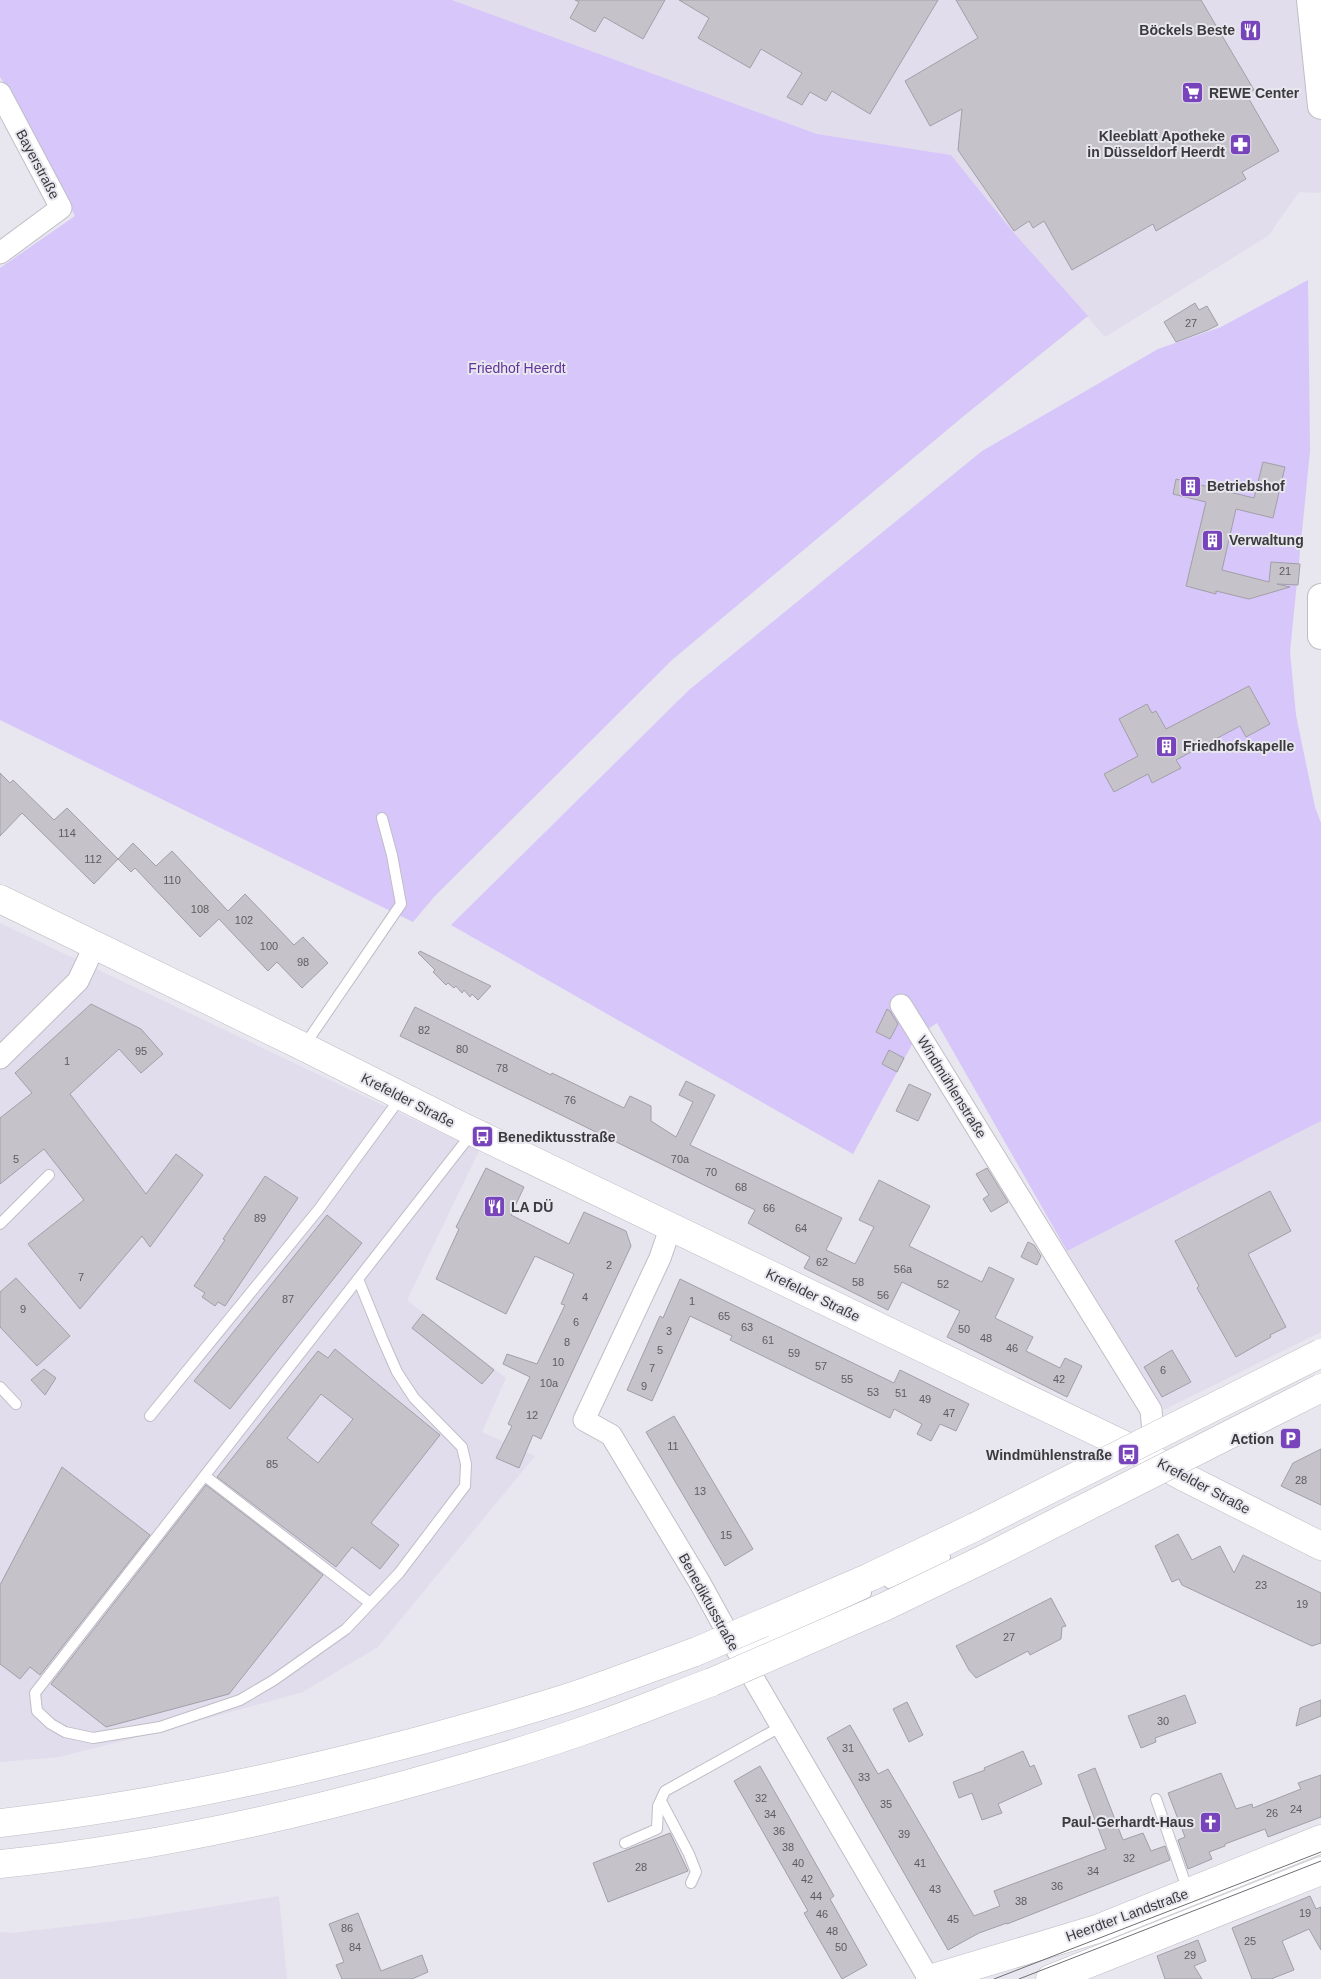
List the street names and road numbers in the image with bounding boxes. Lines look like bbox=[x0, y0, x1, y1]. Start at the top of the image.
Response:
street label: Bayerstraße bbox=[13, 127, 63, 202]
street label: Windmühlenstraße bbox=[914, 1033, 990, 1141]
street label: Krefelder Straße bbox=[359, 1070, 458, 1131]
street label: Krefelder Straße bbox=[763, 1265, 863, 1325]
street label: Krefelder Straße bbox=[1155, 1455, 1253, 1517]
street label: Benediktusstraße bbox=[676, 1550, 743, 1654]
street label: Heerdter Landstraße bbox=[1064, 1885, 1191, 1945]

